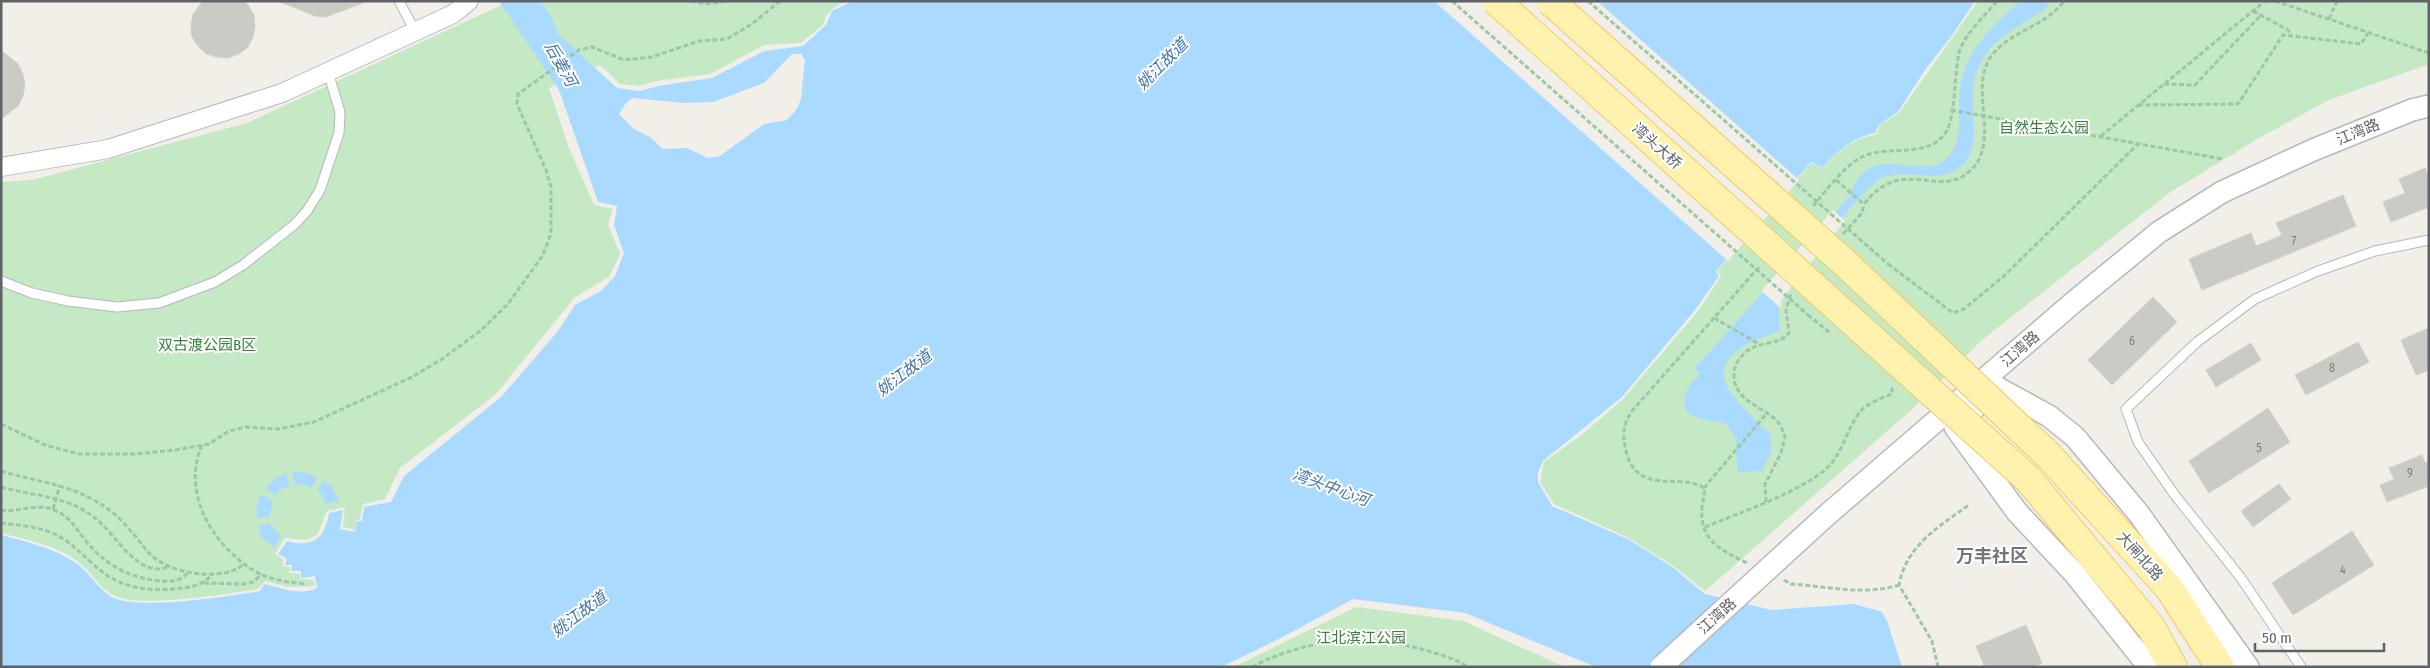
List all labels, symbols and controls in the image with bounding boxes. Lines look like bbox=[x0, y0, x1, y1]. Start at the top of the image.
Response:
water label: 姚江故道 bbox=[1133, 33, 1193, 93]
water label: 后姜河 bbox=[541, 38, 582, 92]
street label: 江湾路 bbox=[2334, 115, 2382, 149]
street label: 湾头大桥 bbox=[1629, 119, 1685, 173]
park label: 自然生态公园 bbox=[1999, 119, 2089, 137]
house number: 7 bbox=[2292, 234, 2297, 248]
street label: 江湾路 bbox=[1997, 327, 2043, 371]
house number: 6 bbox=[2129, 334, 2135, 348]
park label: 双古渡公园B区 bbox=[158, 336, 256, 354]
water label: 姚江故道 bbox=[873, 345, 937, 400]
house number: 8 bbox=[2329, 361, 2335, 375]
house number: 5 bbox=[2256, 441, 2262, 455]
water label: 湾头中心河 bbox=[1290, 464, 1375, 511]
house number: 9 bbox=[2407, 466, 2413, 480]
street label: 大闸北路 bbox=[2113, 528, 2167, 584]
district label: 万丰社区 bbox=[1956, 545, 2028, 567]
house number: 4 bbox=[2340, 563, 2346, 577]
water label: 姚江故道 bbox=[548, 586, 612, 641]
street label: 江湾路 bbox=[1694, 594, 1740, 638]
scale bar bbox=[2255, 620, 2384, 652]
park label: 江北滨江公园 bbox=[1316, 629, 1406, 647]
text: 50 m bbox=[2262, 629, 2292, 647]

